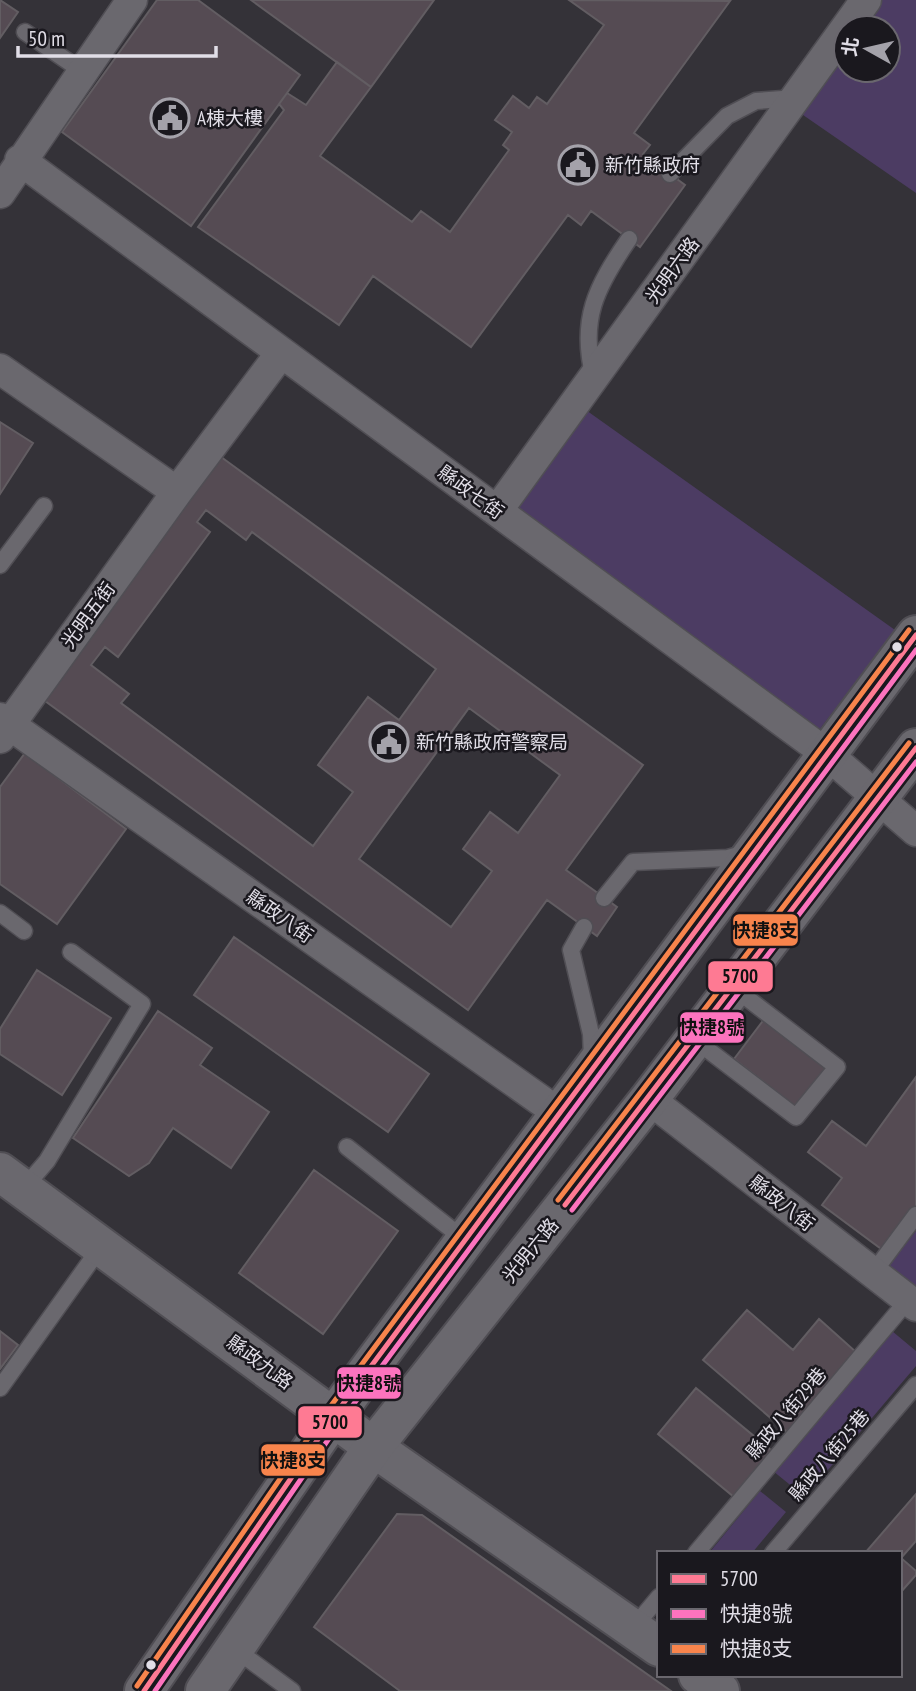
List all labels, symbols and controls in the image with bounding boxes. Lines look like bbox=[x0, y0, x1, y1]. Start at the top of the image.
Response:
scale bar bbox=[18, 14, 215, 58]
north arrow bbox=[832, 14, 902, 84]
text: 50 m bbox=[28, 25, 65, 52]
text: 北 bbox=[837, 36, 863, 58]
public building icon: A棟大樓 bbox=[149, 97, 191, 139]
place label: A棟大樓 bbox=[197, 106, 263, 130]
public building icon: 新竹縣政府 bbox=[557, 144, 599, 186]
place label: 新竹縣政府 bbox=[605, 153, 700, 177]
street label: 光明六路 bbox=[640, 232, 704, 308]
street label: 縣政七街 bbox=[433, 460, 509, 524]
street label: 光明五街 bbox=[56, 577, 120, 653]
unlabelled marker bbox=[890, 640, 904, 654]
public building icon: 新竹縣政府警察局 bbox=[368, 721, 410, 763]
place label: 新竹縣政府警察局 bbox=[416, 730, 568, 754]
street label: 縣政八街 bbox=[242, 884, 318, 948]
line badge: 快捷8支 bbox=[732, 913, 799, 947]
text: 快捷8支 bbox=[732, 918, 798, 942]
line badge: 5700 bbox=[707, 960, 774, 993]
text: 5700 bbox=[722, 964, 758, 988]
line badge: 快捷8號 bbox=[679, 1011, 745, 1044]
text: 快捷8號 bbox=[679, 1015, 745, 1039]
street label: 縣政八街 bbox=[745, 1170, 819, 1236]
street label: 光明六路 bbox=[497, 1213, 563, 1287]
street label: 縣政九路 bbox=[222, 1330, 298, 1394]
street label: 縣政八街29巷 bbox=[741, 1362, 831, 1464]
line badge: 快捷8號 bbox=[336, 1366, 402, 1400]
text: 快捷8號 bbox=[336, 1371, 402, 1395]
street label: 縣政八街25巷 bbox=[784, 1404, 874, 1506]
line badge: 5700 bbox=[297, 1405, 363, 1439]
text: 5700 bbox=[312, 1410, 348, 1434]
line badge: 快捷8支 bbox=[260, 1443, 326, 1477]
text: 快捷8支 bbox=[260, 1448, 326, 1472]
legend bbox=[657, 1551, 902, 1677]
text: 5700 bbox=[720, 1565, 758, 1592]
text: 快捷8號 bbox=[720, 1600, 792, 1627]
text: 快捷8支 bbox=[720, 1635, 792, 1662]
unlabelled marker bbox=[144, 1658, 158, 1672]

